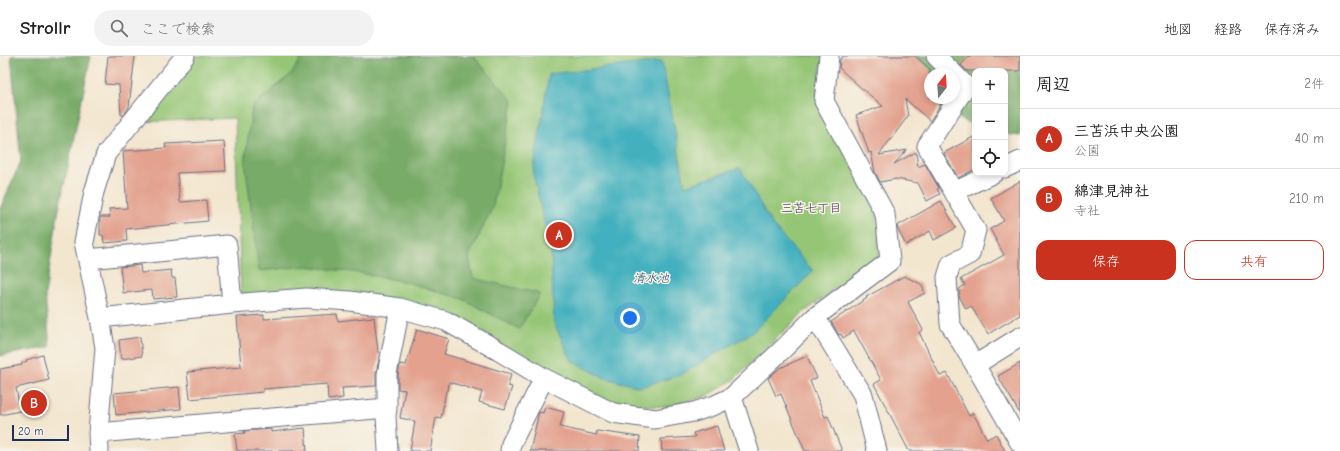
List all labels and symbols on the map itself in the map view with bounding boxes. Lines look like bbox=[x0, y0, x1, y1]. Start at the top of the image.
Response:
north arrow bbox=[924, 68, 960, 104]
district label: 三苫七丁目 bbox=[781, 201, 841, 215]
pin: A bbox=[546, 220, 572, 250]
water label: 清水池 bbox=[633, 271, 670, 285]
your location bbox=[620, 308, 640, 328]
pin: B bbox=[21, 388, 47, 418]
scale bar bbox=[12, 423, 69, 442]

